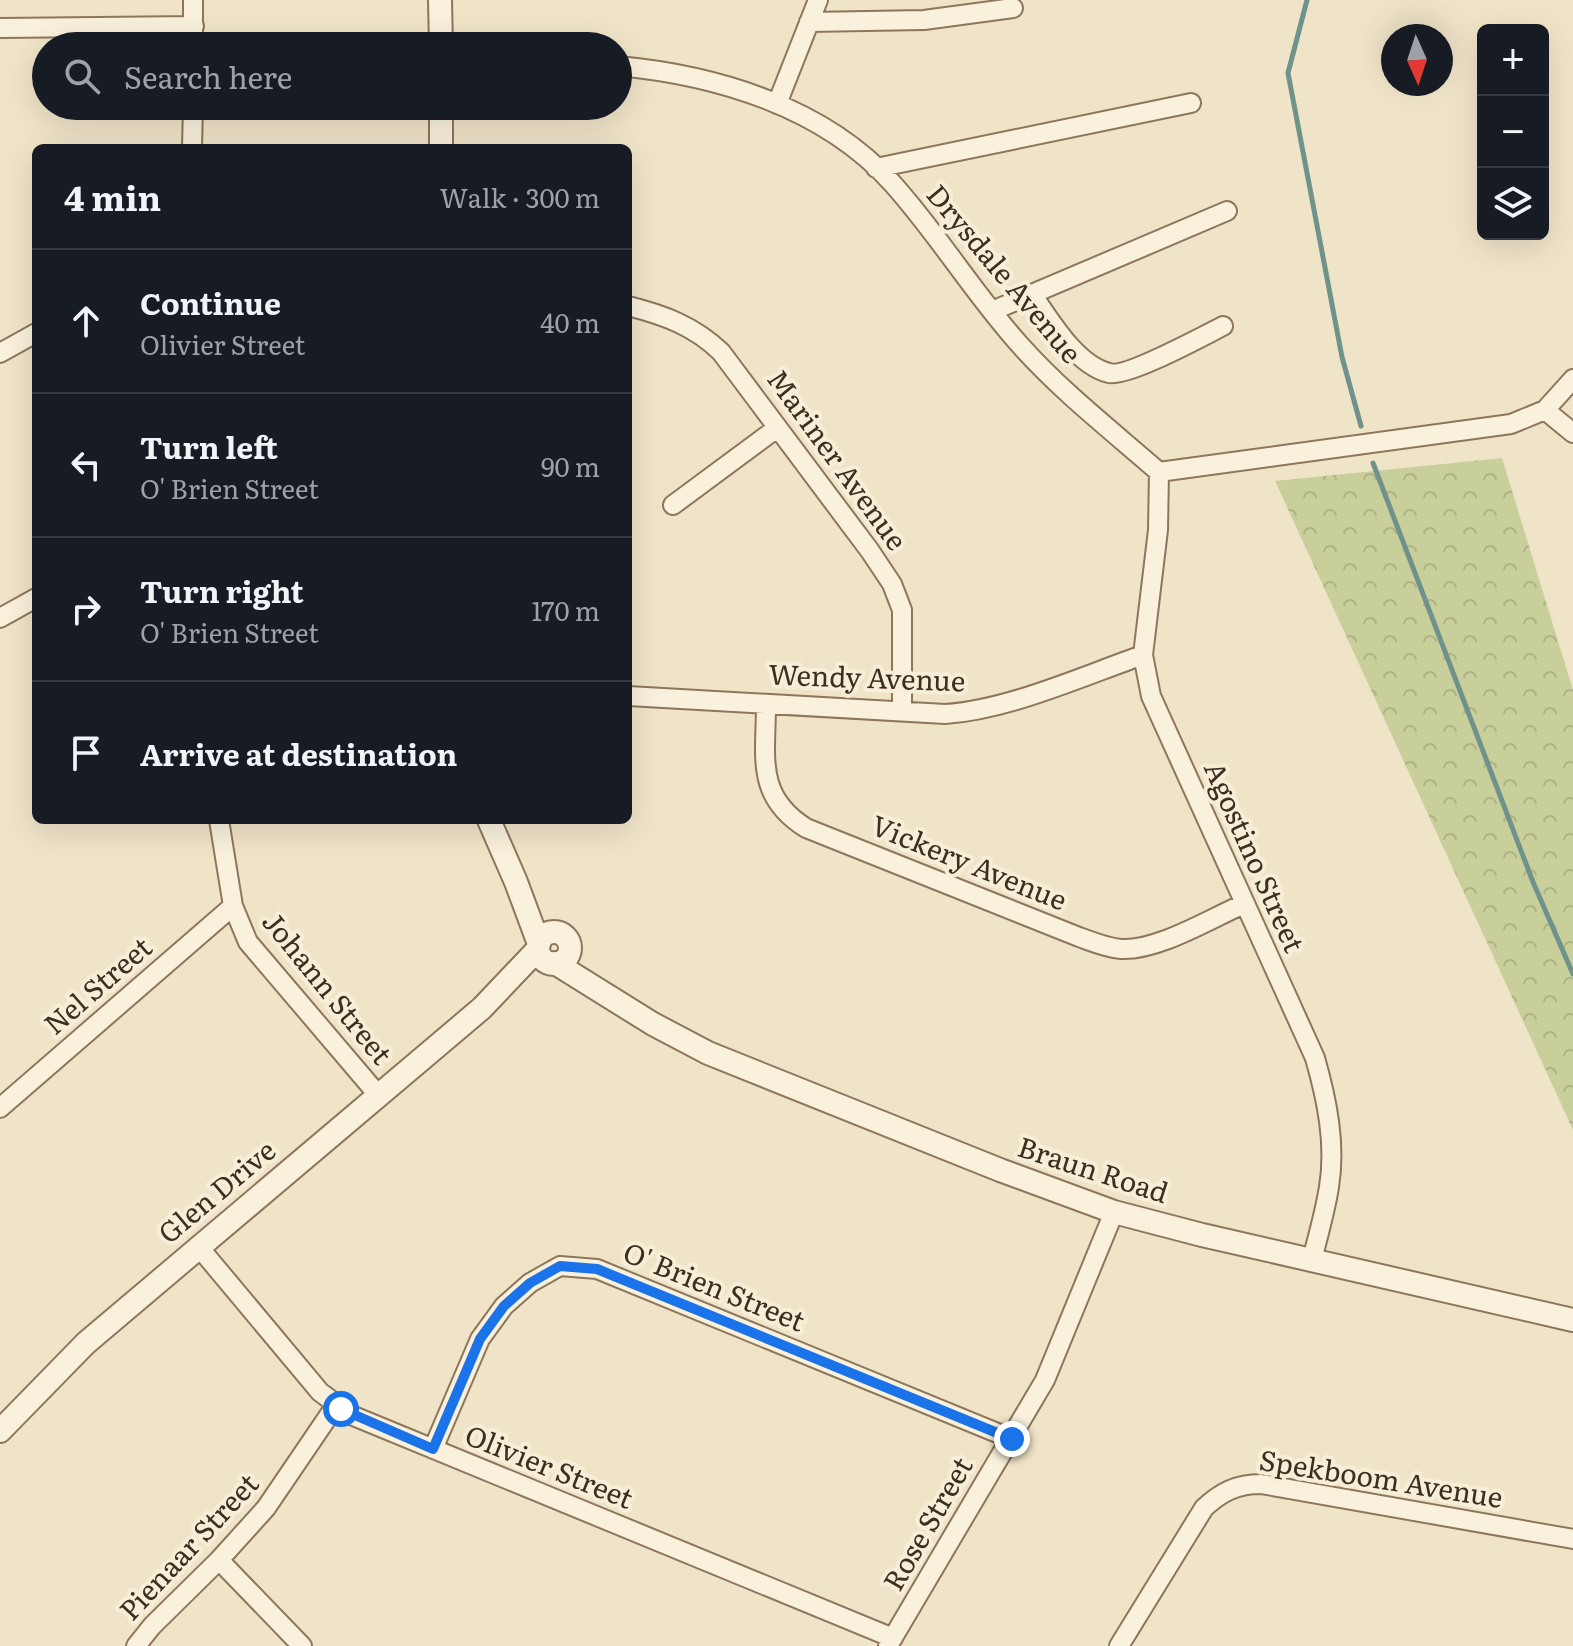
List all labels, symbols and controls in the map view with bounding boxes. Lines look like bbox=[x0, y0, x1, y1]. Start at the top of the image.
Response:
north arrow bbox=[1381, 24, 1453, 96]
map controls bbox=[1477, 24, 1549, 240]
button: + bbox=[1477, 24, 1549, 96]
search box bbox=[32, 32, 632, 120]
icon: search bbox=[60, 54, 104, 98]
text: Search here bbox=[124, 54, 292, 98]
button: − bbox=[1477, 96, 1549, 168]
button: layers bbox=[1477, 168, 1549, 240]
text: 4 min bbox=[64, 171, 161, 221]
street label: Drysdale Avenue bbox=[918, 174, 1093, 371]
text: Walk · 300 m bbox=[440, 177, 600, 216]
text: Continue bbox=[140, 280, 281, 324]
icon: ahead bbox=[64, 299, 108, 343]
text: 40 m bbox=[540, 302, 600, 341]
text: Olivier Street bbox=[140, 324, 305, 363]
street label: Mariner Avenue bbox=[759, 360, 919, 558]
text: Turn left bbox=[140, 424, 278, 468]
icon: left bbox=[64, 443, 108, 487]
text: 90 m bbox=[541, 446, 600, 485]
text: O' Brien Street bbox=[140, 468, 319, 507]
text: Turn right bbox=[140, 568, 304, 612]
icon: right bbox=[64, 587, 108, 631]
text: 170 m bbox=[532, 590, 600, 629]
text: O' Brien Street bbox=[140, 612, 319, 651]
street label: Wendy Avenue bbox=[768, 652, 966, 700]
icon: arrive bbox=[64, 731, 108, 775]
text: Arrive at destination bbox=[140, 731, 457, 775]
street label: Agostino Street bbox=[1195, 754, 1317, 959]
street label: Vickery Avenue bbox=[866, 803, 1074, 920]
street label: Johann Street bbox=[254, 901, 404, 1073]
street label: Nel Street bbox=[33, 925, 160, 1043]
street label: Braun Road bbox=[1013, 1124, 1174, 1212]
street label: Glen Drive bbox=[148, 1129, 284, 1252]
street label: O' Brien Street bbox=[618, 1230, 812, 1341]
route start bbox=[323, 1391, 359, 1427]
street label: Olivier Street bbox=[459, 1412, 641, 1518]
route end bbox=[994, 1421, 1030, 1457]
street label: Spekboom Avenue bbox=[1257, 1437, 1506, 1517]
street label: Rose Street bbox=[871, 1448, 982, 1598]
street label: Pienaar Street bbox=[108, 1462, 267, 1629]

